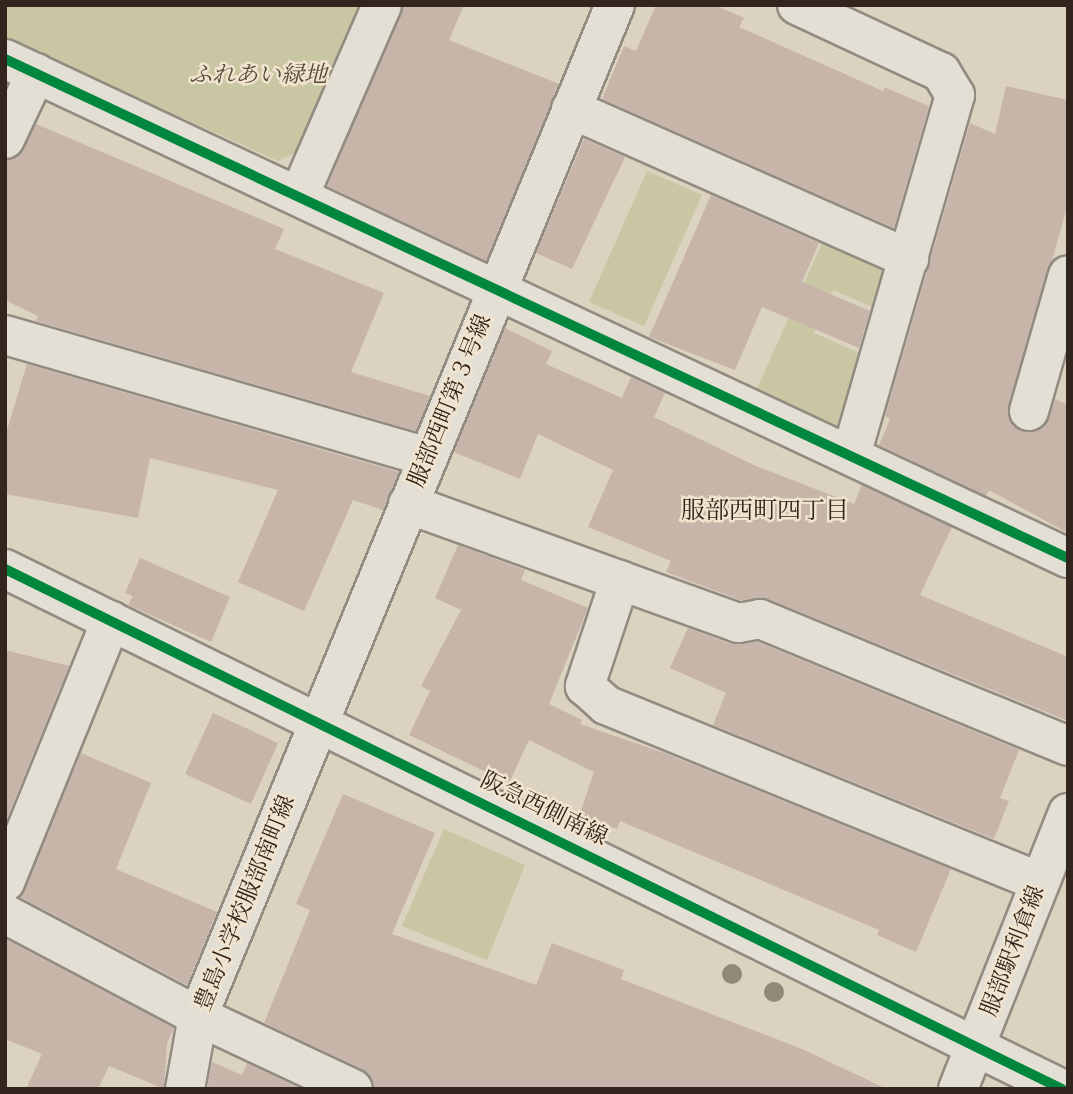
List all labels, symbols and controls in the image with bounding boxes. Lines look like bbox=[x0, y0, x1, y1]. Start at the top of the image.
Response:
park label: ふれあい緑地 bbox=[189, 61, 327, 89]
street label: 服部西町第３号線 bbox=[403, 311, 497, 491]
district label: 服部西町四丁目 bbox=[681, 497, 849, 525]
street label: 阪急西側南線 bbox=[476, 766, 612, 852]
street label: 豊島小学校服部南町線 bbox=[189, 791, 301, 1015]
street label: 服部駅利倉線 bbox=[975, 882, 1051, 1020]

